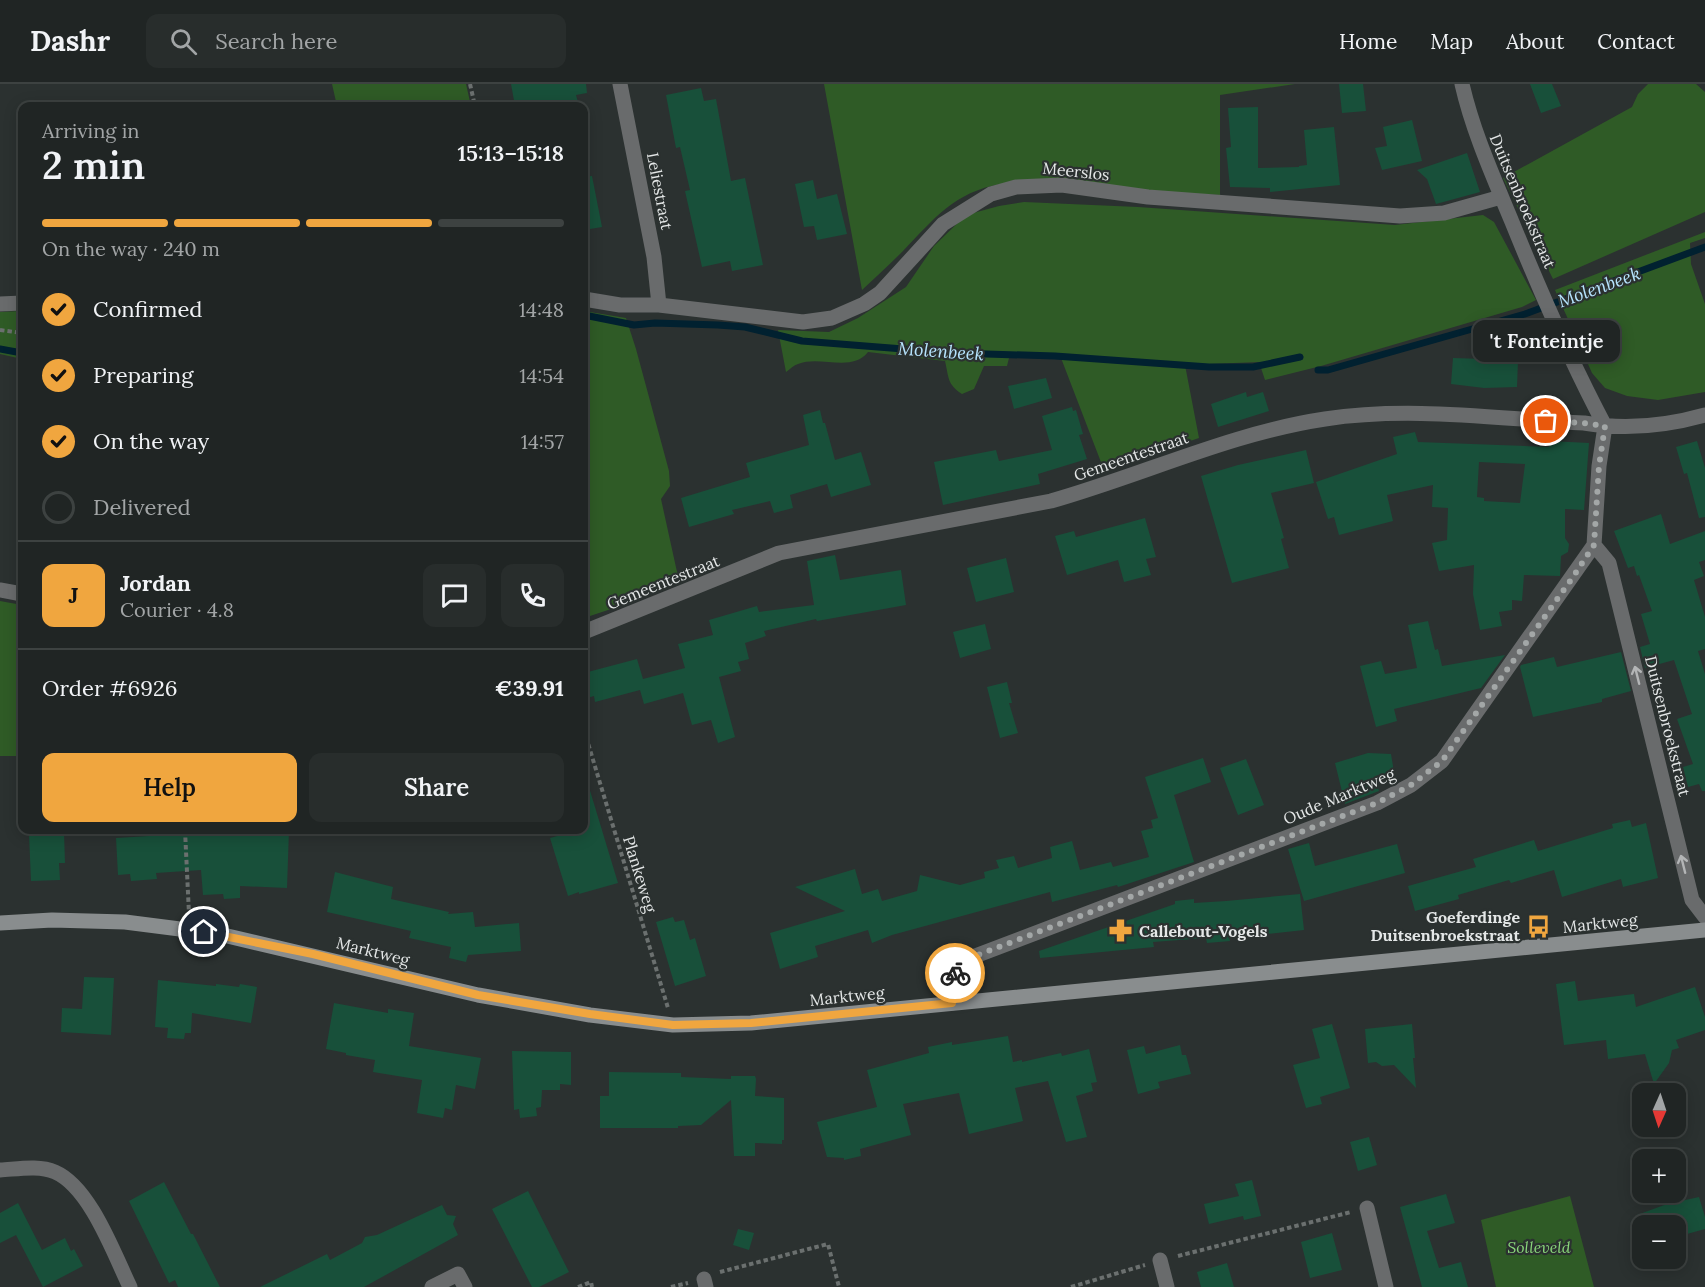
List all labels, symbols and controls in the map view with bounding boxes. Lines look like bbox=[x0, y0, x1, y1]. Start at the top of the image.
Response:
search box bbox=[146, 14, 566, 68]
text: Dashr bbox=[30, 23, 110, 59]
icon: search bbox=[167, 25, 200, 58]
text: Search here bbox=[215, 27, 337, 55]
text: Home bbox=[1339, 28, 1397, 55]
text: Map bbox=[1430, 28, 1473, 55]
text: About bbox=[1506, 28, 1564, 55]
text: Contact bbox=[1597, 28, 1675, 55]
text: Arriving in bbox=[42, 118, 139, 143]
street label: Duitsenbroekstraat bbox=[1486, 131, 1561, 272]
text: 15:13–15:18 bbox=[457, 139, 564, 167]
text: 2 min bbox=[42, 140, 145, 190]
street label: Leliestraat bbox=[643, 151, 677, 232]
street label: Meerslos bbox=[1041, 158, 1111, 184]
text: On the way · 240 m bbox=[42, 236, 220, 261]
water label: Molenbeek bbox=[1555, 261, 1643, 313]
icon: check bbox=[42, 293, 75, 326]
text: Confirmed bbox=[93, 295, 202, 323]
text: 14:48 bbox=[519, 297, 564, 322]
callout: 't Fonteintje bbox=[1472, 319, 1620, 361]
text: 't Fonteintje bbox=[1490, 328, 1603, 353]
water label: Molenbeek bbox=[897, 337, 985, 365]
icon: check bbox=[42, 359, 75, 392]
text: Preparing bbox=[93, 361, 193, 389]
text: 14:54 bbox=[519, 363, 564, 388]
pin bbox=[1520, 395, 1571, 446]
icon: bag bbox=[1529, 404, 1562, 437]
icon: check bbox=[42, 425, 75, 458]
text: On the way bbox=[93, 427, 209, 455]
street label: Gemeentestraat bbox=[1071, 427, 1192, 485]
text: 14:57 bbox=[521, 429, 564, 454]
text: Delivered bbox=[93, 493, 191, 521]
street label: Gemeentestraat bbox=[604, 550, 723, 614]
button: chat bbox=[423, 564, 486, 627]
button: phone bbox=[501, 564, 564, 627]
text: Jordan bbox=[120, 569, 191, 597]
text: J bbox=[69, 581, 78, 609]
text: Courier · 4.8 bbox=[120, 597, 234, 622]
street label: Duitsenbroekstraat bbox=[1641, 654, 1695, 799]
one-way arrow bbox=[1631, 666, 1643, 685]
text: Order #6926 bbox=[42, 674, 177, 702]
text: €39.91 bbox=[495, 674, 564, 702]
button: Help bbox=[42, 753, 297, 822]
button: Share bbox=[309, 753, 564, 822]
street label: Oude Marktweg bbox=[1280, 763, 1399, 829]
street label: Plankeweg bbox=[619, 833, 661, 916]
one-way arrow bbox=[1677, 855, 1689, 874]
pin bbox=[178, 906, 229, 957]
place label: Goeferdinge Duitsenbroekstraat bbox=[1370, 907, 1520, 945]
street label: Marktweg bbox=[1562, 909, 1639, 937]
bus stop icon: Goeferdinge Duitsenbroekstraat bbox=[1525, 913, 1551, 939]
icon: home bbox=[187, 915, 220, 948]
pharmacy icon: Callebout-Vogels bbox=[1108, 918, 1134, 944]
place label: Callebout-Vogels bbox=[1139, 921, 1268, 941]
street label: Marktweg bbox=[334, 932, 413, 970]
courier bbox=[925, 943, 985, 1003]
icon: bike bbox=[939, 957, 972, 990]
street label: Marktweg bbox=[809, 982, 886, 1010]
north arrow bbox=[1632, 1083, 1686, 1137]
map controls bbox=[1632, 1083, 1686, 1269]
button: + bbox=[1632, 1149, 1686, 1203]
button: − bbox=[1632, 1215, 1686, 1269]
park label: Solleveld bbox=[1507, 1237, 1571, 1257]

